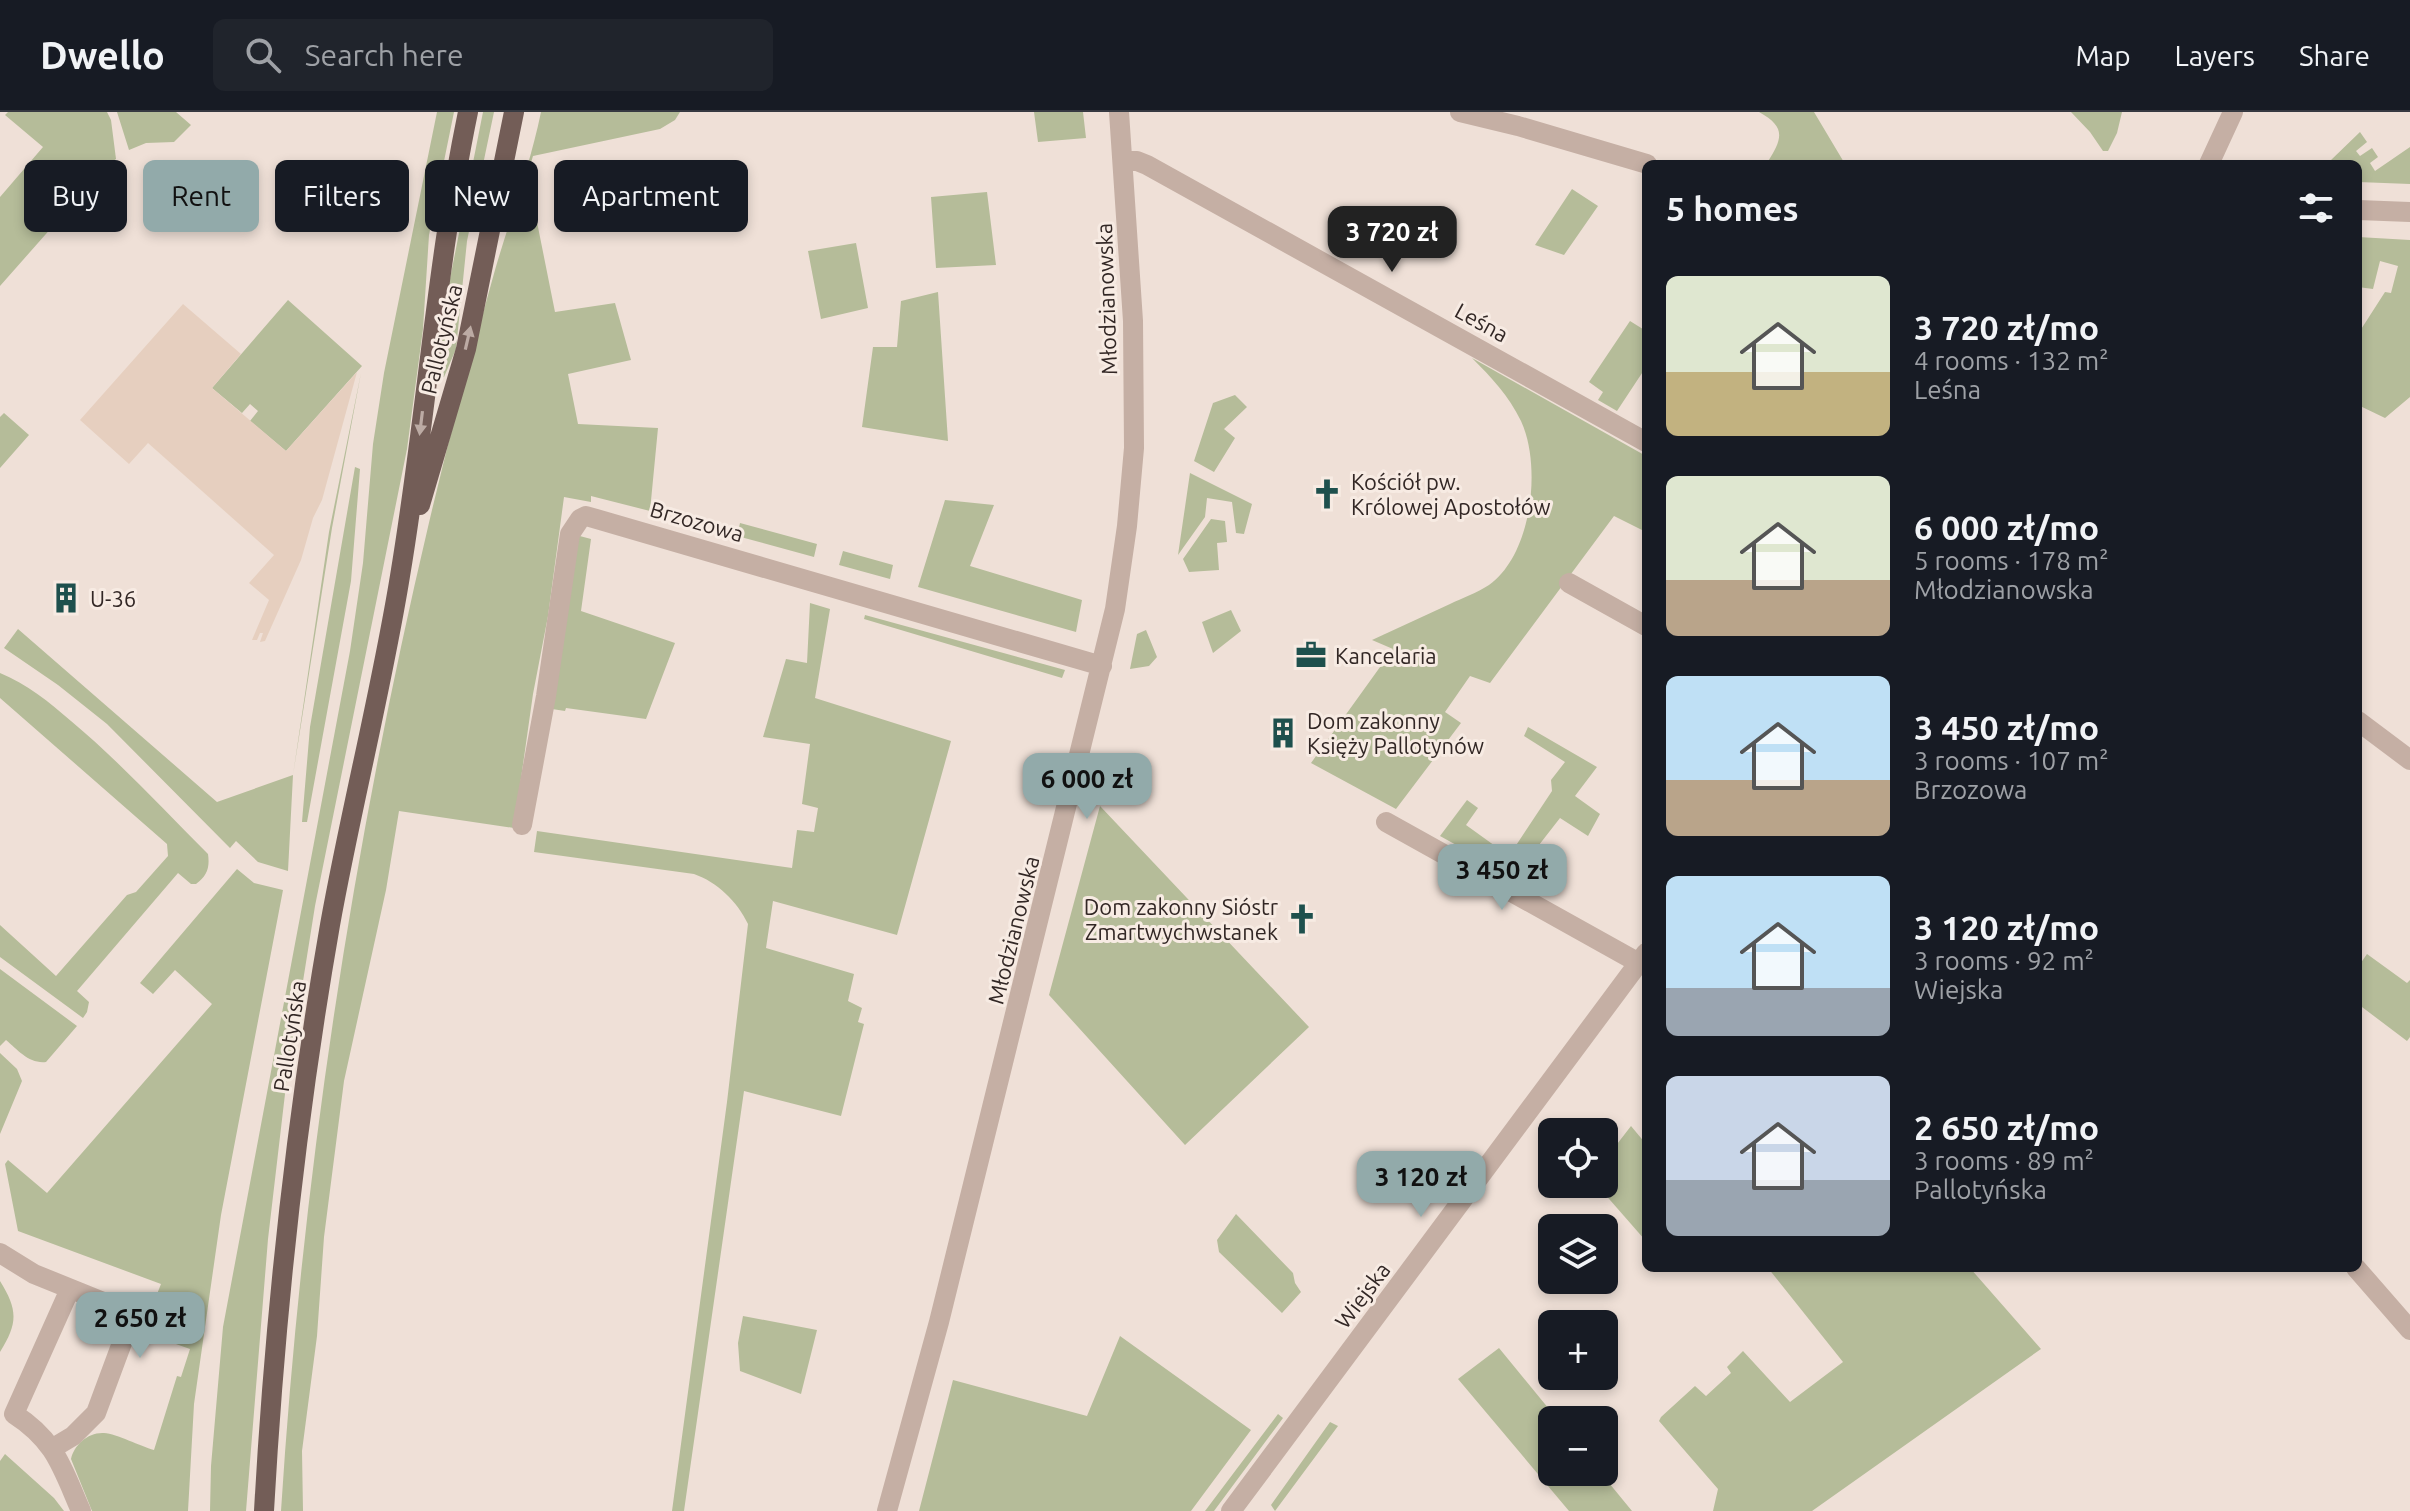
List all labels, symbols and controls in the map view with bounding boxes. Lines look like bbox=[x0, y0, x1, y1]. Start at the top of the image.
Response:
search box bbox=[213, 19, 773, 91]
icon: search bbox=[241, 33, 285, 77]
text: Dwello bbox=[40, 34, 165, 76]
text: Search here bbox=[305, 38, 463, 72]
text: Map bbox=[2075, 40, 2131, 71]
text: Layers bbox=[2175, 40, 2255, 71]
text: Share bbox=[2299, 40, 2370, 71]
chip: Buy bbox=[24, 160, 127, 232]
chip: Rent bbox=[143, 160, 259, 232]
chip: Filters bbox=[275, 160, 409, 232]
chip: New bbox=[425, 160, 538, 232]
chip: Apartment bbox=[554, 160, 748, 232]
icon: filters bbox=[2294, 186, 2338, 230]
text: 5 homes bbox=[1666, 189, 1799, 227]
pin: 3 720 zł bbox=[1309, 206, 1475, 274]
text: 3 720 zł bbox=[1346, 217, 1438, 246]
street label: Młodzianowska bbox=[1091, 223, 1121, 375]
street label: Pallotyńska bbox=[415, 281, 467, 397]
street label: Leśna bbox=[1451, 297, 1513, 347]
icon: home bbox=[1730, 308, 1826, 404]
text: 3 720 zł/mo bbox=[1914, 308, 2099, 346]
one-way arrow bbox=[462, 325, 475, 350]
text: 4 rooms · 132 m² bbox=[1914, 346, 2109, 375]
text: Leśna bbox=[1914, 375, 1981, 404]
one-way arrow bbox=[414, 410, 427, 435]
place label: Kościół pw. Królowej Apostołów bbox=[1351, 469, 1551, 519]
church icon: Kościół pw. Królowej Apostołów bbox=[1310, 477, 1344, 511]
street label: Brzozowa bbox=[647, 496, 747, 546]
icon: home bbox=[1730, 508, 1826, 604]
text: 6 000 zł/mo bbox=[1914, 508, 2099, 546]
text: 5 rooms · 178 m² bbox=[1914, 546, 2109, 575]
text: Młodzianowska bbox=[1914, 575, 2094, 604]
building icon: U-36 bbox=[49, 581, 83, 615]
place label: U-36 bbox=[90, 586, 136, 611]
office icon: Kancelaria bbox=[1294, 638, 1328, 672]
place label: Kancelaria bbox=[1335, 643, 1437, 668]
place label: Dom zakonny Księży Pallotynów bbox=[1307, 708, 1484, 758]
icon: home bbox=[1730, 708, 1826, 804]
text: 3 450 zł/mo bbox=[1914, 708, 2099, 746]
building icon: Dom zakonny Księży Pallotynów bbox=[1266, 716, 1300, 750]
text: 3 rooms · 107 m² bbox=[1914, 746, 2109, 775]
pin: 6 000 zł bbox=[1004, 753, 1170, 821]
text: 6 000 zł bbox=[1041, 764, 1133, 793]
text: Brzozowa bbox=[1914, 775, 2027, 804]
pin: 3 450 zł bbox=[1419, 844, 1585, 912]
street label: Młodzianowska bbox=[982, 853, 1044, 1007]
text: 3 450 zł bbox=[1456, 855, 1548, 884]
place label: Dom zakonny Sióstr Zmartwychwstanek bbox=[1084, 894, 1279, 944]
church icon: Dom zakonny Sióstr Zmartwychwstanek bbox=[1285, 902, 1319, 936]
icon: home bbox=[1730, 908, 1826, 1004]
text: 3 120 zł/mo bbox=[1914, 908, 2099, 946]
text: 3 rooms · 92 m² bbox=[1914, 946, 2094, 975]
text: Wiejska bbox=[1914, 975, 2003, 1004]
street label: Pallotyńska bbox=[268, 979, 310, 1093]
icon: home bbox=[1730, 1108, 1826, 1204]
text: 2 650 zł/mo bbox=[1914, 1108, 2099, 1146]
map controls bbox=[1538, 1118, 1618, 1486]
button: locate bbox=[1538, 1118, 1618, 1198]
text: 3 rooms · 89 m² bbox=[1914, 1146, 2094, 1175]
pin: 3 120 zł bbox=[1338, 1151, 1504, 1219]
text: 3 120 zł bbox=[1375, 1162, 1467, 1191]
text: Pallotyńska bbox=[1914, 1175, 2047, 1204]
button: layers bbox=[1538, 1214, 1618, 1294]
street label: Wiejska bbox=[1329, 1257, 1395, 1333]
pin: 2 650 zł bbox=[57, 1292, 223, 1360]
text: 2 650 zł bbox=[94, 1303, 186, 1332]
button: + bbox=[1538, 1310, 1618, 1390]
button: − bbox=[1538, 1406, 1618, 1486]

